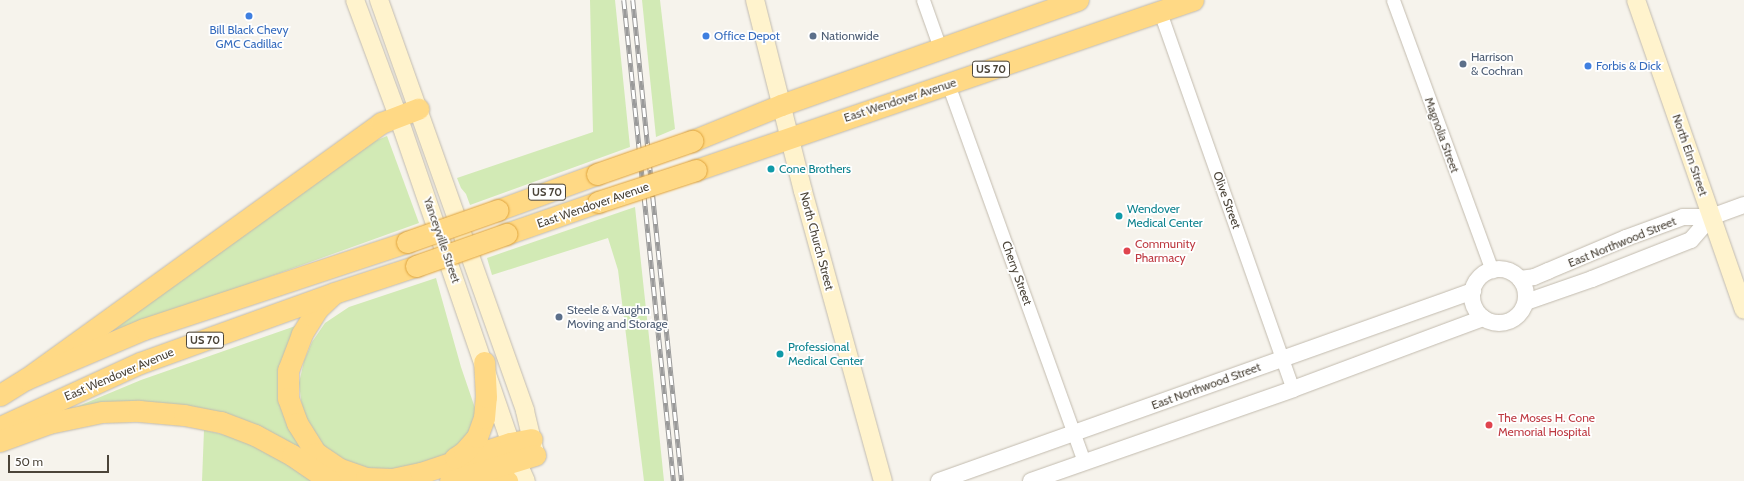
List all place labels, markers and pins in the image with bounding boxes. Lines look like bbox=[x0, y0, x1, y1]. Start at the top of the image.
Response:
marker: Bill Black Chevy GMC Cadillac bbox=[244, 11, 254, 21]
place label: Bill Black Chevy GMC Cadillac bbox=[209, 23, 289, 51]
place label: Office Depot bbox=[714, 29, 780, 43]
place label: Nationwide bbox=[821, 29, 879, 43]
marker: Office Depot bbox=[701, 31, 711, 41]
marker: Nationwide bbox=[808, 31, 818, 41]
place label: Harrison & Cochran bbox=[1471, 50, 1523, 78]
marker: Harrison & Cochran bbox=[1458, 59, 1468, 69]
place label: Forbis & Dick bbox=[1596, 59, 1661, 73]
marker: Forbis & Dick bbox=[1583, 61, 1593, 71]
place label: Cone Brothers bbox=[779, 162, 851, 176]
marker: Cone Brothers bbox=[766, 164, 776, 174]
place label: Wendover Medical Center bbox=[1127, 202, 1203, 230]
marker: Wendover Medical Center bbox=[1114, 211, 1124, 221]
place label: Community Pharmacy bbox=[1135, 237, 1196, 265]
marker: Community Pharmacy bbox=[1122, 246, 1132, 256]
place label: Steele & Vaughn Moving and Storage bbox=[567, 303, 668, 331]
marker: Steele & Vaughn Moving and Storage bbox=[554, 312, 564, 322]
place label: Professional Medical Center bbox=[788, 340, 864, 368]
marker: Professional Medical Center bbox=[775, 349, 785, 359]
place label: The Moses H. Cone Memorial Hospital bbox=[1498, 411, 1595, 439]
marker: The Moses H. Cone Memorial Hospital bbox=[1483, 419, 1495, 431]

